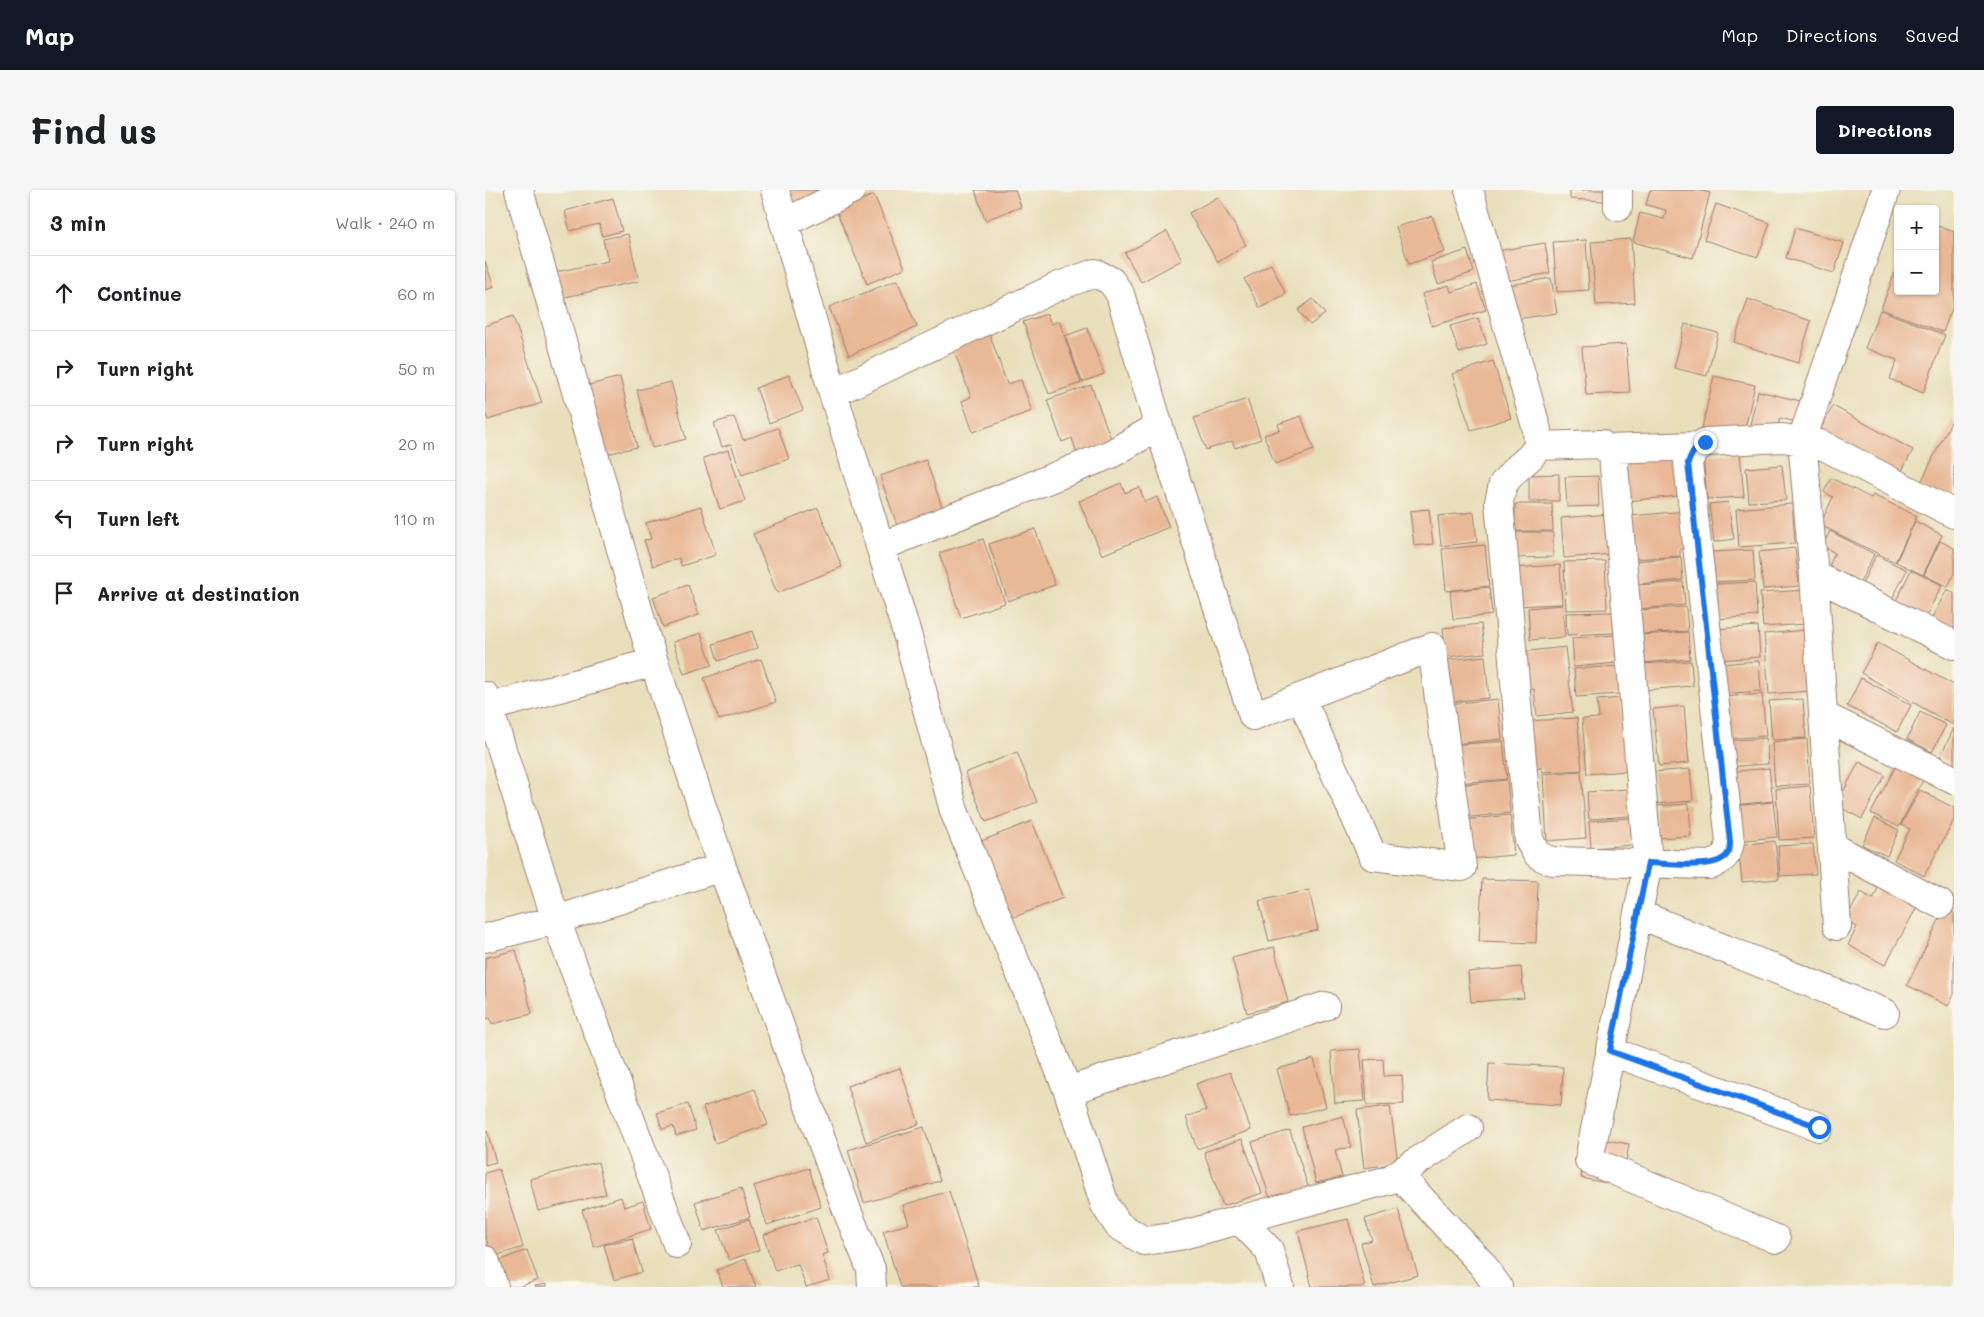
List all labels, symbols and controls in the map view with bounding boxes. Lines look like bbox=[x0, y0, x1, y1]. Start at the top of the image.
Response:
text: Map bbox=[25, 20, 74, 51]
text: Map bbox=[1721, 23, 1758, 47]
text: Directions bbox=[1786, 23, 1878, 47]
text: Saved bbox=[1906, 23, 1959, 47]
button: Directions bbox=[1816, 106, 1954, 154]
text: Find us bbox=[30, 107, 157, 153]
map controls bbox=[1894, 205, 1939, 295]
button: + bbox=[1894, 205, 1939, 250]
text: 3 min bbox=[50, 209, 106, 236]
text: Walk · 240 m bbox=[335, 212, 435, 233]
button: − bbox=[1894, 250, 1939, 295]
icon: ahead bbox=[50, 279, 78, 307]
text: Continue bbox=[97, 281, 182, 306]
text: 60 m bbox=[398, 283, 435, 304]
icon: right bbox=[50, 354, 78, 382]
text: Turn right bbox=[97, 356, 194, 381]
text: 50 m bbox=[398, 358, 435, 379]
icon: right bbox=[50, 429, 78, 457]
text: Turn right bbox=[97, 431, 194, 456]
route end bbox=[1694, 431, 1717, 454]
text: 20 m bbox=[398, 433, 435, 454]
icon: left bbox=[50, 504, 78, 532]
text: Turn left bbox=[97, 506, 180, 531]
text: 110 m bbox=[393, 508, 435, 529]
icon: arrive bbox=[50, 579, 78, 607]
text: Arrive at destination bbox=[97, 581, 300, 606]
route start bbox=[1808, 1116, 1831, 1139]

